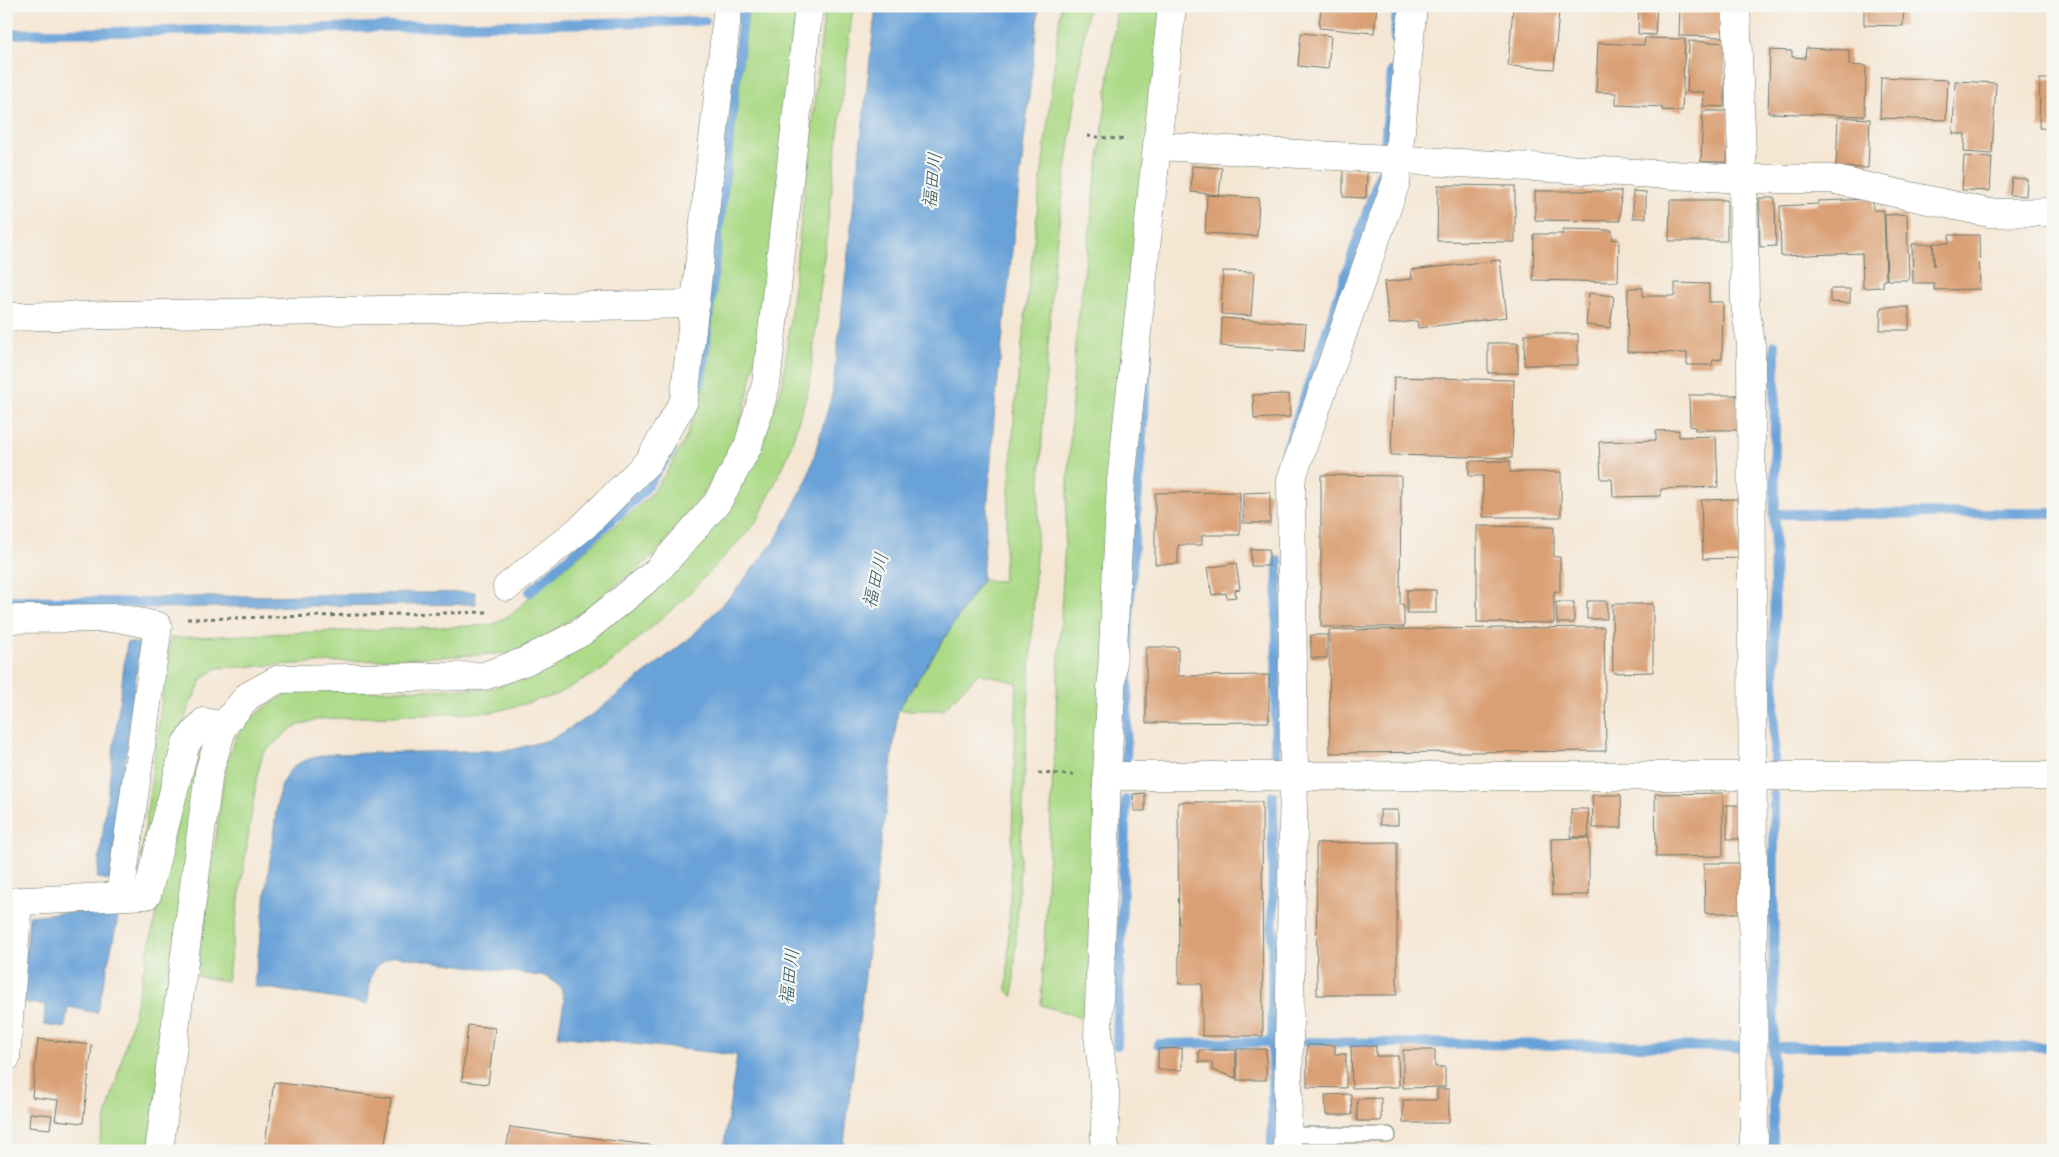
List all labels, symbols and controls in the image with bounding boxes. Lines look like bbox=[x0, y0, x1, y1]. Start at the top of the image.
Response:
water label: 福田川 bbox=[917, 151, 951, 211]
water label: 福田川 bbox=[857, 550, 897, 612]
water label: 福田川 bbox=[774, 947, 808, 1007]

